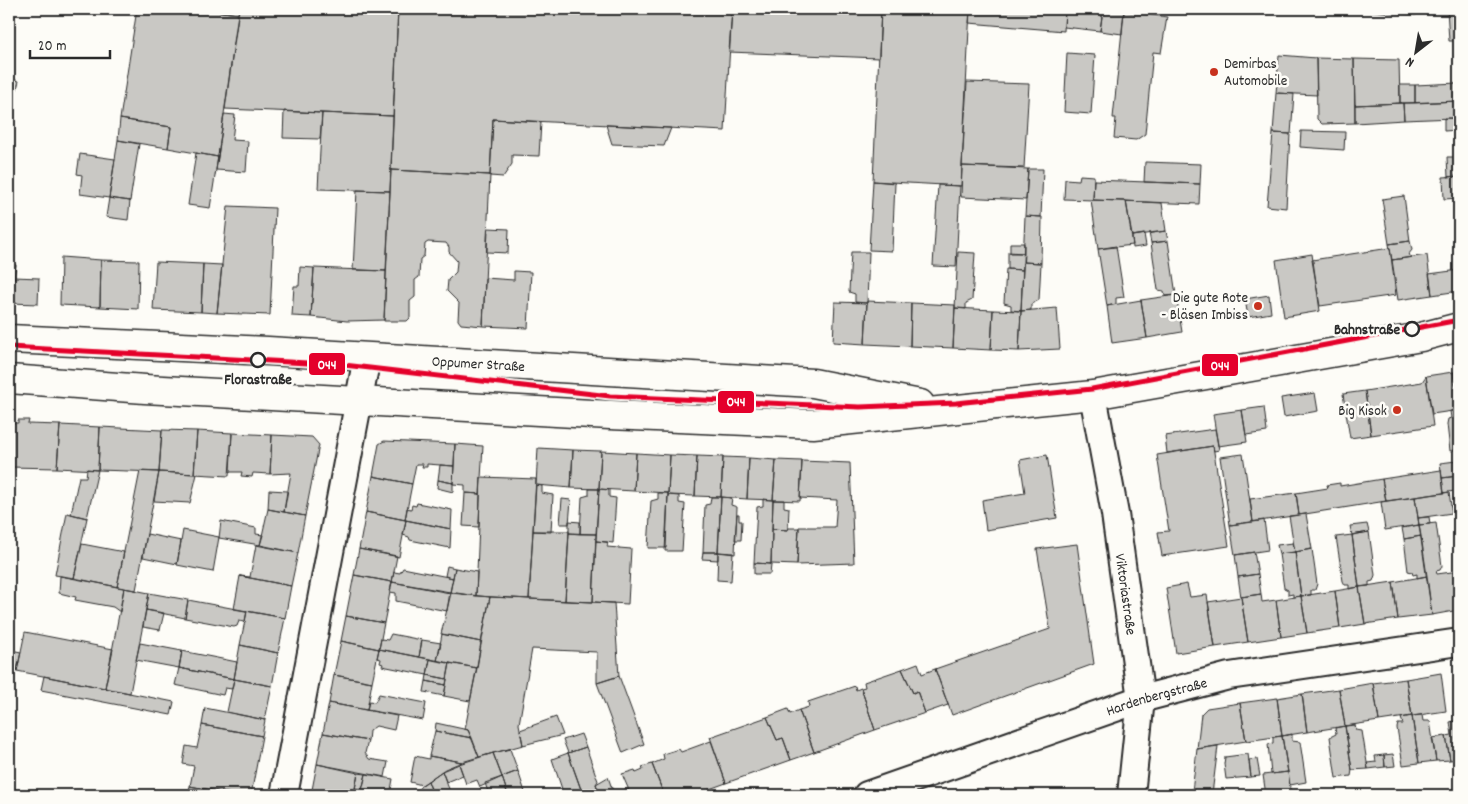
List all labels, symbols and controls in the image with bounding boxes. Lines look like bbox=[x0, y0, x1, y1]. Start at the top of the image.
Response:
scale bar bbox=[30, 28, 110, 60]
north arrow bbox=[1390, 28, 1440, 78]
text: 20 m bbox=[38, 36, 66, 58]
text: N bbox=[1402, 51, 1418, 72]
place label: Demirbas Automobile bbox=[1224, 54, 1288, 93]
marker: Demirbas Automobile bbox=[1208, 66, 1220, 78]
place label: Die gute Rote - Bläsen Imbiss bbox=[1161, 288, 1248, 327]
marker: Die gute Rote - Bläsen Imbiss bbox=[1252, 300, 1264, 312]
place label: Bahnstraße bbox=[1334, 320, 1400, 342]
marker: Bahnstraße bbox=[1404, 321, 1420, 337]
marker: Florastraße bbox=[250, 352, 266, 368]
line badge: 044 bbox=[308, 352, 346, 376]
street label: Oppumer Straße bbox=[431, 352, 526, 379]
line badge: 044 bbox=[1201, 353, 1239, 377]
text: 044 bbox=[317, 356, 337, 376]
text: 044 bbox=[1210, 357, 1230, 377]
place label: Florastraße bbox=[224, 370, 292, 392]
line badge: 044 bbox=[717, 390, 755, 414]
text: 044 bbox=[726, 393, 746, 413]
place label: Big Kisok bbox=[1338, 401, 1387, 423]
marker: Big Kisok bbox=[1391, 404, 1403, 416]
street label: Viktoriastraße bbox=[1108, 552, 1141, 637]
street label: Hardenbergstraße bbox=[1104, 673, 1210, 723]

